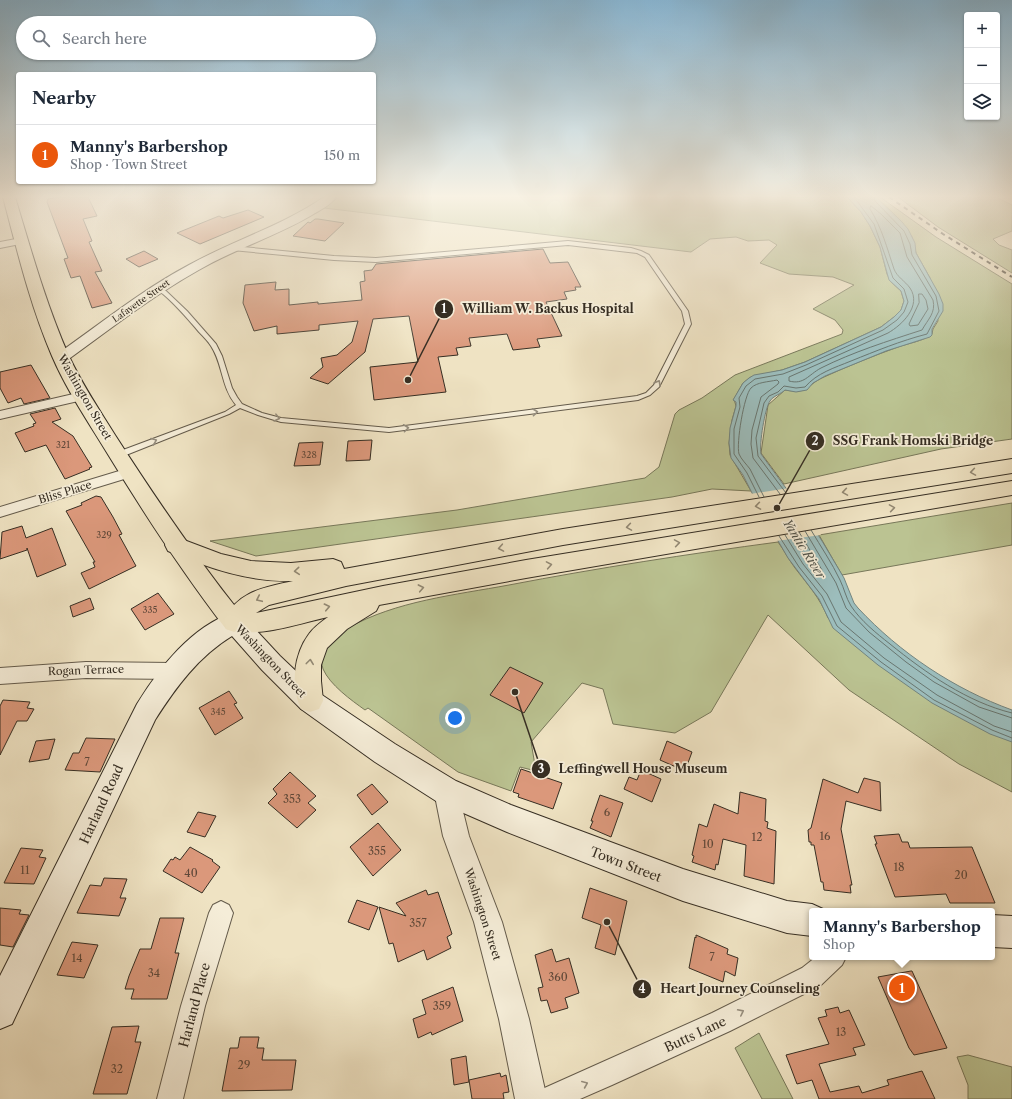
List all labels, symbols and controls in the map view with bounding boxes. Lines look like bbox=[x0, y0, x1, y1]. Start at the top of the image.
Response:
map controls bbox=[964, 12, 1000, 120]
button: + bbox=[964, 12, 1000, 48]
search box bbox=[16, 16, 376, 60]
icon: search bbox=[30, 27, 52, 49]
text: Search here bbox=[62, 29, 147, 48]
button: − bbox=[964, 48, 1000, 84]
button: layers bbox=[964, 84, 1000, 120]
text: Nearby bbox=[32, 88, 96, 108]
text: Manny's Barbershop bbox=[70, 137, 228, 156]
text: 1 bbox=[42, 147, 48, 163]
text: 150 m bbox=[324, 147, 360, 163]
text: Shop · Town Street bbox=[70, 156, 187, 172]
street label: Lafayette Street bbox=[110, 276, 172, 324]
callout: William W. Backus Hospital bbox=[434, 297, 642, 321]
text: 1 bbox=[441, 301, 447, 316]
text: William W. Backus Hospital bbox=[461, 301, 634, 316]
street label: Washington Street bbox=[54, 351, 115, 442]
one-way arrow bbox=[654, 380, 661, 387]
one-way arrow bbox=[532, 408, 538, 417]
one-way arrow bbox=[274, 414, 280, 422]
one-way arrow bbox=[403, 423, 409, 432]
callout: SSG Frank Homski Bridge bbox=[805, 429, 1001, 453]
text: 2 bbox=[811, 433, 819, 448]
text: SSG Frank Homski Bridge bbox=[833, 433, 993, 448]
one-way arrow bbox=[151, 437, 158, 445]
house number: 321 bbox=[56, 439, 70, 450]
house number: 328 bbox=[301, 449, 317, 460]
one-way arrow bbox=[970, 467, 977, 476]
street label: Bliss Place bbox=[37, 477, 93, 507]
one-way arrow bbox=[842, 487, 848, 496]
one-way arrow bbox=[755, 501, 761, 510]
one-way arrow bbox=[889, 504, 895, 513]
water label: Yantic River bbox=[780, 516, 830, 583]
one-way arrow bbox=[626, 522, 632, 530]
house number: 329 bbox=[96, 529, 112, 540]
one-way arrow bbox=[674, 539, 680, 548]
one-way arrow bbox=[498, 543, 504, 552]
one-way arrow bbox=[546, 561, 552, 569]
one-way arrow bbox=[294, 567, 300, 576]
one-way arrow bbox=[418, 584, 424, 593]
one-way arrow bbox=[255, 594, 263, 602]
one-way arrow bbox=[324, 603, 330, 612]
house number: 335 bbox=[143, 604, 158, 615]
street label: Washington Street bbox=[232, 621, 310, 701]
one-way arrow bbox=[305, 659, 314, 665]
street label: Rogan Terrace bbox=[48, 662, 124, 678]
house number: 345 bbox=[210, 706, 226, 717]
your location bbox=[445, 708, 465, 728]
house number: 7 bbox=[84, 755, 90, 769]
callout: Leffingwell House Museum bbox=[531, 757, 736, 781]
text: 3 bbox=[538, 761, 545, 776]
text: Leffingwell House Museum bbox=[558, 761, 728, 776]
street label: Harland Road bbox=[76, 762, 126, 846]
house number: 353 bbox=[283, 792, 301, 806]
house number: 6 bbox=[604, 805, 611, 819]
house number: 16 bbox=[819, 829, 831, 843]
house number: 12 bbox=[752, 830, 762, 844]
house number: 10 bbox=[702, 837, 714, 851]
street label: Town Street bbox=[588, 843, 664, 885]
house number: 355 bbox=[368, 844, 386, 858]
house number: 18 bbox=[893, 860, 905, 874]
house number: 11 bbox=[20, 863, 30, 877]
street label: Washington Street bbox=[461, 865, 505, 962]
house number: 40 bbox=[184, 866, 198, 880]
house number: 20 bbox=[954, 868, 968, 882]
popup bbox=[809, 908, 995, 960]
house number: 357 bbox=[409, 916, 427, 930]
text: Manny's Barbershop bbox=[823, 917, 981, 936]
text: Shop bbox=[823, 936, 855, 952]
house number: 7 bbox=[709, 950, 715, 964]
house number: 14 bbox=[72, 951, 82, 965]
street label: Harland Place bbox=[175, 961, 213, 1049]
house number: 34 bbox=[148, 966, 160, 980]
house number: 360 bbox=[548, 970, 568, 984]
pin: 1 bbox=[889, 973, 915, 1003]
callout: Heart Journey Counseling bbox=[632, 977, 828, 1001]
text: 4 bbox=[638, 981, 646, 996]
text: Heart Journey Counseling bbox=[660, 981, 821, 996]
house number: 359 bbox=[433, 999, 451, 1013]
one-way arrow bbox=[737, 1009, 744, 1017]
street label: Butts Lane bbox=[662, 1013, 728, 1055]
house number: 13 bbox=[836, 1025, 846, 1039]
house number: 29 bbox=[238, 1058, 250, 1072]
house number: 32 bbox=[111, 1062, 123, 1076]
one-way arrow bbox=[580, 1081, 588, 1089]

